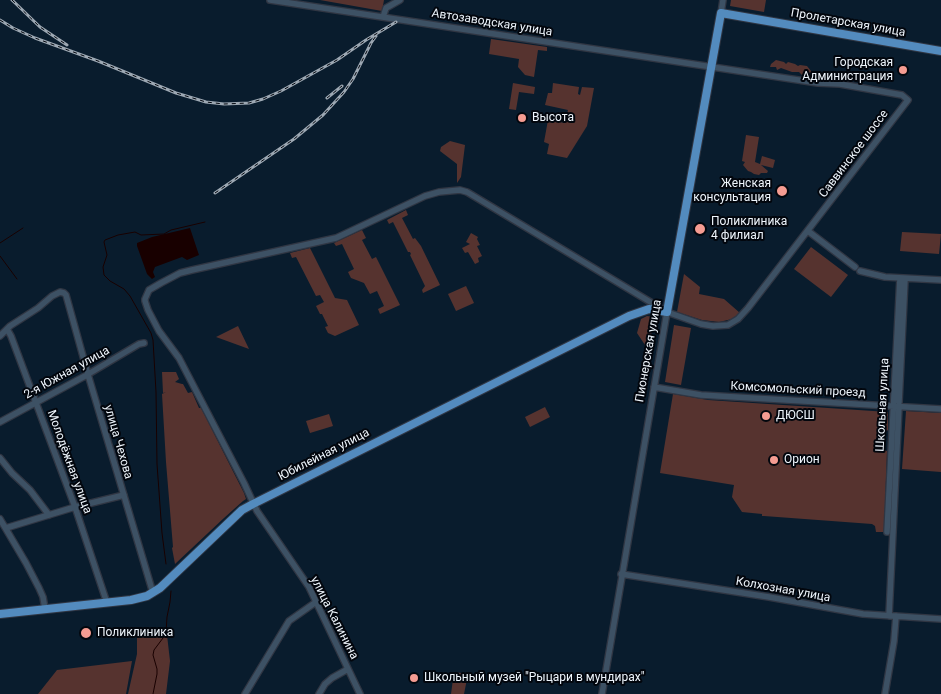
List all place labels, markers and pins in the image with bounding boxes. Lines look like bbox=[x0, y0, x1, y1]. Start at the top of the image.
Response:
place label: Городская Администрация bbox=[802, 56, 893, 84]
marker: Городская Администрация bbox=[897, 64, 909, 76]
place label: Высота bbox=[532, 111, 574, 125]
marker: Высота bbox=[516, 112, 528, 124]
place label: Женская консультация bbox=[693, 177, 771, 205]
marker: Женская консультация bbox=[775, 184, 789, 198]
place label: Поликлиника 4 филиал bbox=[711, 215, 787, 243]
marker: Поликлиника 4 филиал bbox=[693, 222, 707, 236]
place label: ДЮСШ bbox=[776, 409, 815, 423]
marker: ДЮСШ bbox=[760, 410, 772, 422]
place label: Орион bbox=[784, 453, 820, 467]
marker: Орион bbox=[768, 454, 780, 466]
marker: Поликлиника bbox=[79, 626, 93, 640]
place label: Поликлиника bbox=[97, 626, 173, 640]
place label: Школьный музей "Рыцари в мундирах" bbox=[424, 671, 645, 685]
marker: Школьный музей "Рыцари в мундирах" bbox=[408, 672, 420, 684]

